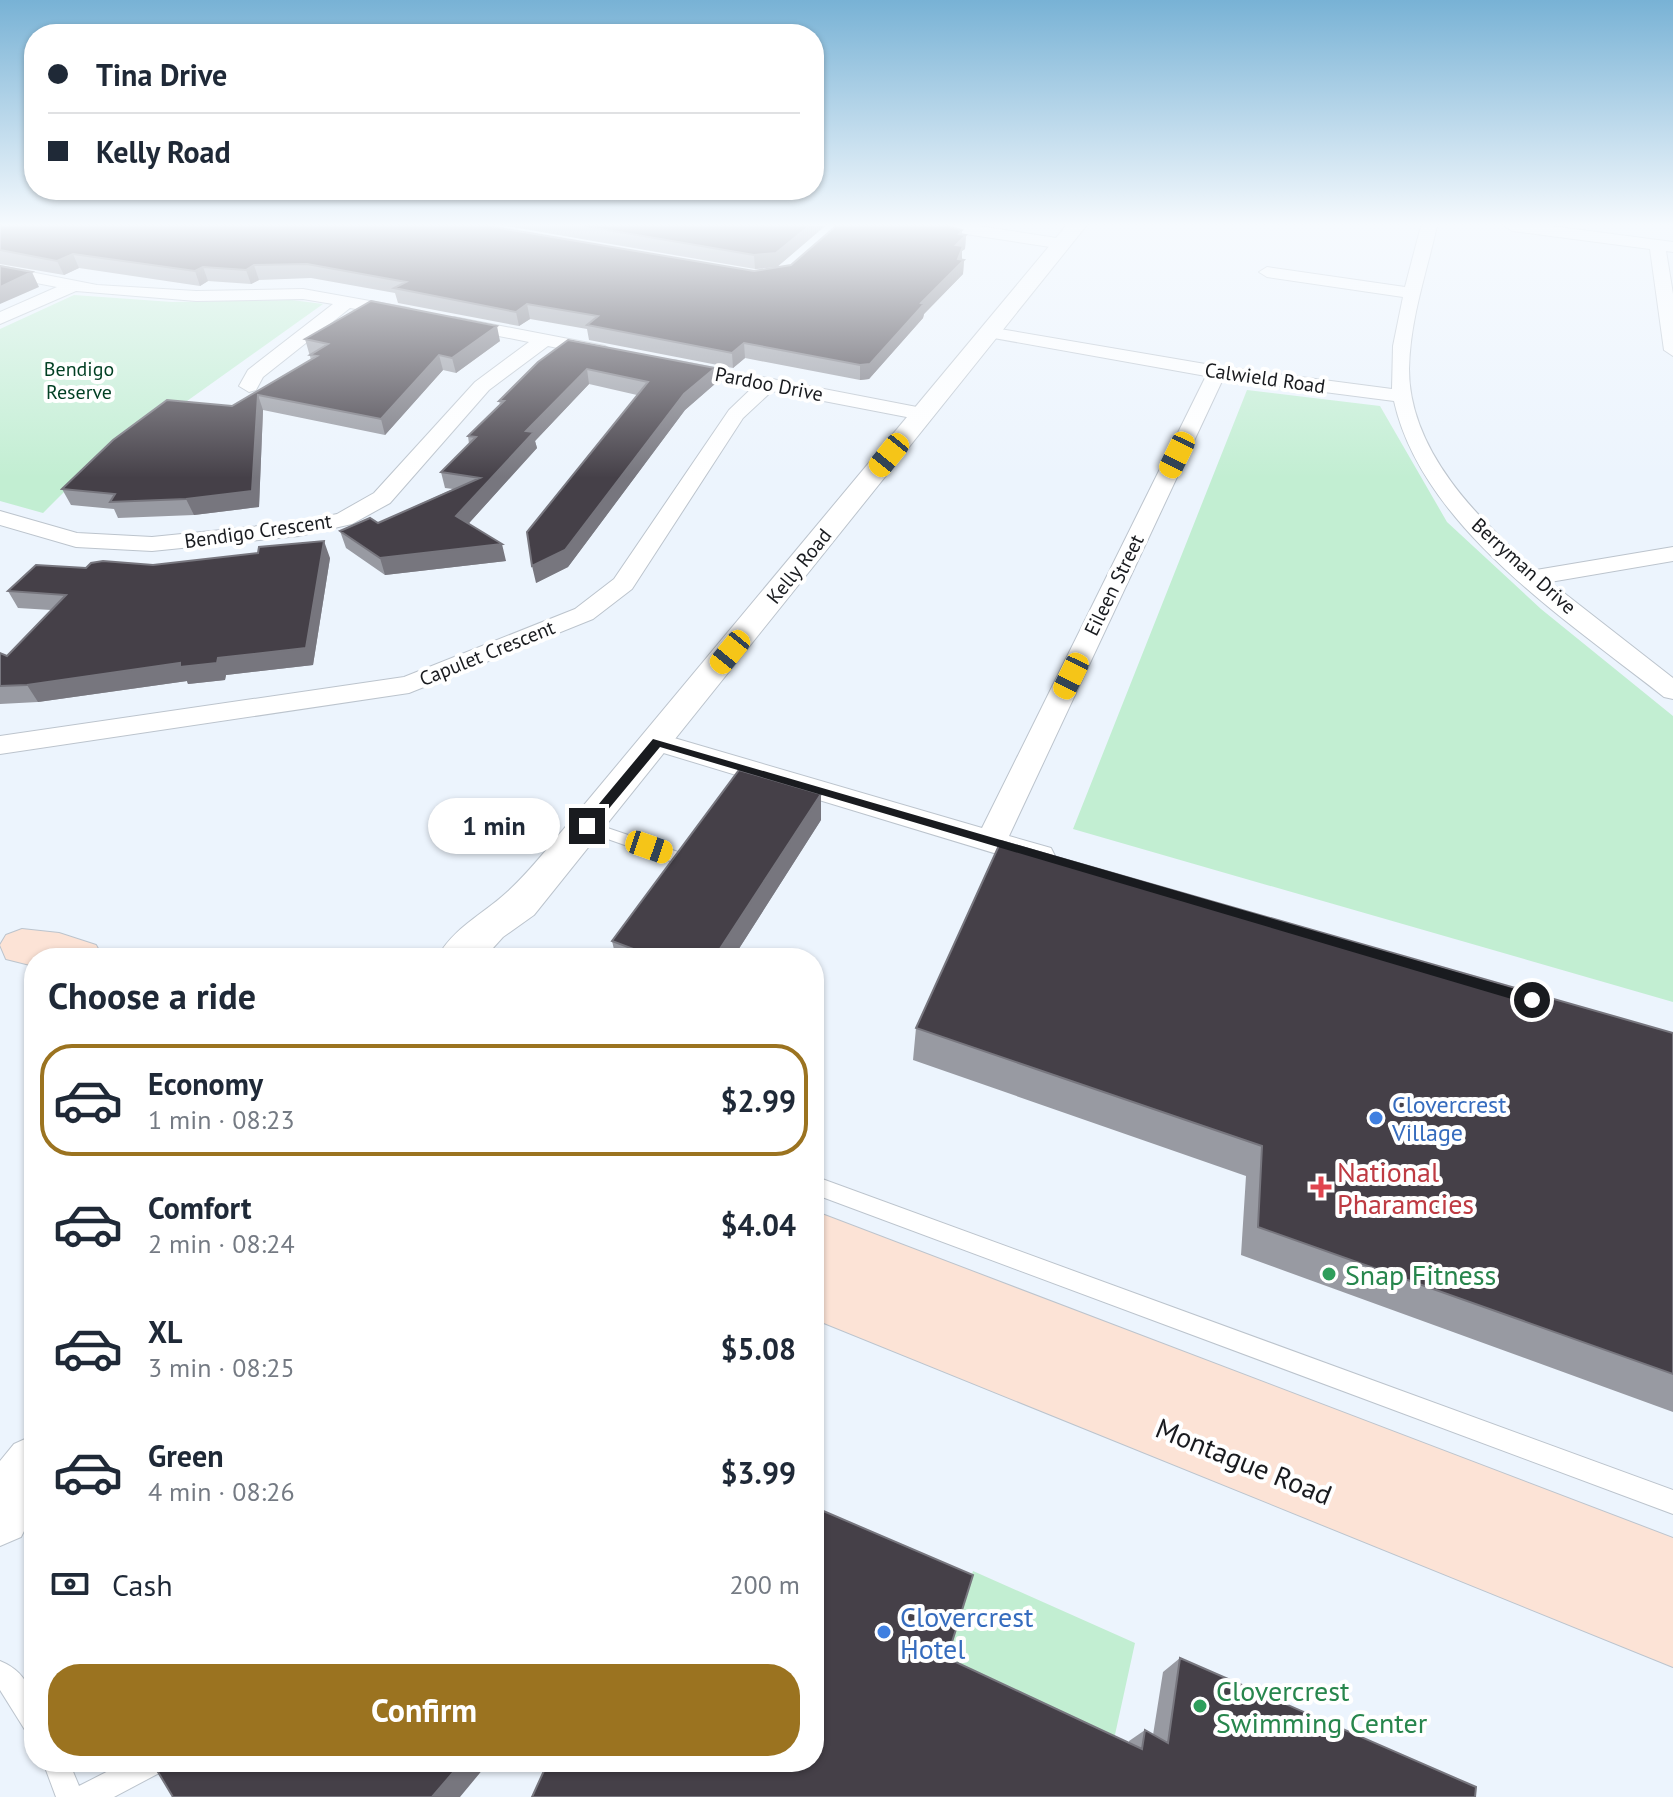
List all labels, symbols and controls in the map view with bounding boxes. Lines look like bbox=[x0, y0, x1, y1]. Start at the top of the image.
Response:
text: Tina Drive bbox=[96, 55, 227, 94]
text: Kelly Road bbox=[96, 132, 231, 171]
park label: Bendigo Reserve bbox=[44, 356, 114, 405]
street label: Calwield Road bbox=[1203, 357, 1327, 399]
street label: Pardoo Drive bbox=[713, 361, 825, 407]
car bbox=[1156, 428, 1198, 482]
car bbox=[865, 429, 913, 481]
street label: Bendigo Crescent bbox=[183, 508, 334, 554]
street label: Berryman Drive bbox=[1466, 512, 1582, 620]
street label: Kelly Road bbox=[761, 523, 837, 609]
street label: Eileen Street bbox=[1078, 530, 1150, 640]
street label: Capulet Crescent bbox=[416, 614, 559, 692]
car bbox=[706, 626, 754, 678]
car bbox=[1050, 649, 1092, 703]
callout: 1 min bbox=[427, 798, 559, 854]
route end bbox=[569, 808, 605, 844]
text: 1 min bbox=[462, 809, 526, 842]
car bbox=[622, 828, 676, 866]
text: Choose a ride bbox=[48, 972, 256, 1019]
route start bbox=[1514, 982, 1550, 1018]
icon: car bbox=[52, 1064, 124, 1136]
text: Economy bbox=[148, 1064, 263, 1103]
text: $2.99 bbox=[721, 1081, 796, 1120]
place label: Clovercrest Village bbox=[1391, 1089, 1506, 1148]
text: 1 min · 08:23 bbox=[148, 1103, 295, 1136]
marker: Clovercrest Village bbox=[1367, 1109, 1385, 1127]
place label: National Pharamcies bbox=[1337, 1153, 1474, 1222]
marker: National Pharamcies bbox=[1312, 1178, 1330, 1196]
icon: car bbox=[52, 1188, 124, 1260]
text: Comfort bbox=[148, 1188, 251, 1227]
text: $4.04 bbox=[721, 1205, 796, 1244]
text: 2 min · 08:24 bbox=[148, 1227, 295, 1260]
place label: Snap Fitness bbox=[1345, 1256, 1496, 1293]
marker: Snap Fitness bbox=[1320, 1265, 1338, 1283]
icon: car bbox=[52, 1312, 124, 1384]
text: XL bbox=[148, 1312, 182, 1351]
text: $5.08 bbox=[721, 1329, 796, 1368]
text: 3 min · 08:25 bbox=[148, 1351, 295, 1384]
street label: Montague Road bbox=[1150, 1409, 1338, 1513]
icon: car bbox=[52, 1436, 124, 1508]
text: Green bbox=[148, 1436, 223, 1475]
text: $3.99 bbox=[721, 1453, 796, 1492]
text: 4 min · 08:26 bbox=[148, 1475, 295, 1508]
icon: cash bbox=[48, 1562, 92, 1606]
text: Cash bbox=[112, 1565, 173, 1604]
text: 200 m bbox=[729, 1568, 800, 1601]
place label: Clovercrest Hotel bbox=[900, 1598, 1034, 1667]
marker: Clovercrest Hotel bbox=[875, 1623, 893, 1641]
button: Confirm bbox=[48, 1664, 800, 1756]
place label: Clovercrest Swimming Center bbox=[1216, 1672, 1428, 1741]
marker: Clovercrest Swimming Center bbox=[1191, 1697, 1209, 1715]

